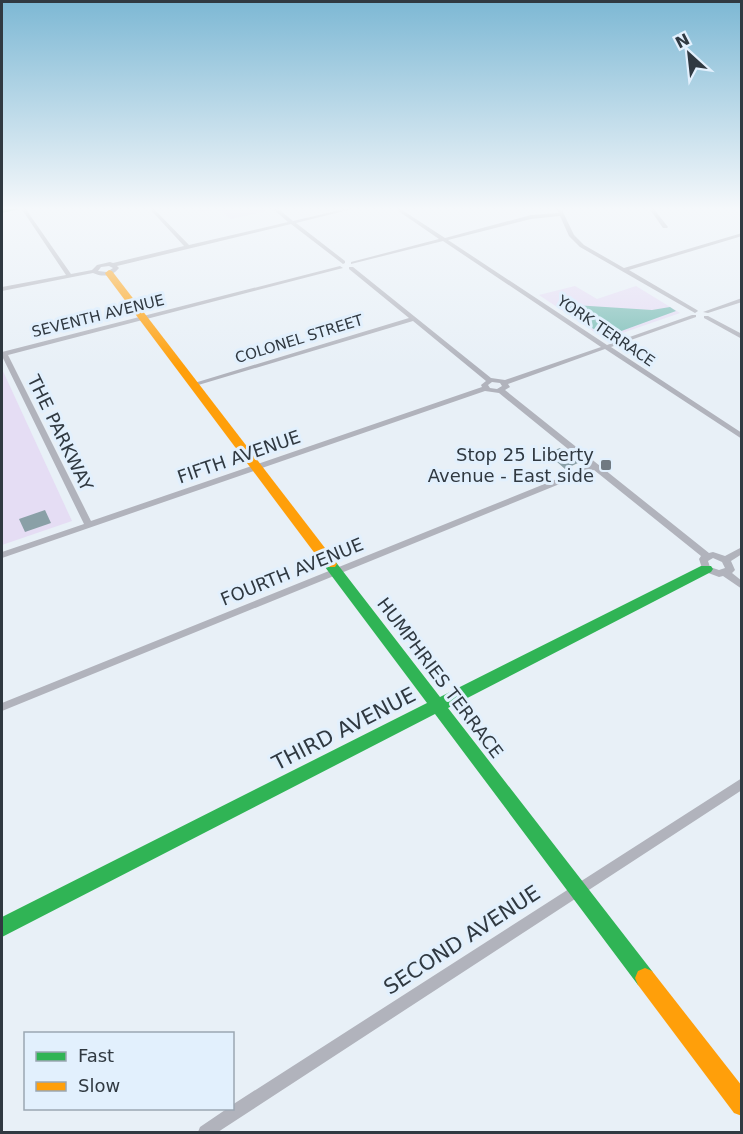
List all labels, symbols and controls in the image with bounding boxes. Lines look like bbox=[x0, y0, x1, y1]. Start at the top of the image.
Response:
north arrow bbox=[659, 24, 719, 84]
text: N bbox=[672, 30, 693, 53]
street label: SEVENTH AVENUE bbox=[30, 291, 166, 341]
street label: YORK TERRACE bbox=[553, 291, 658, 370]
street label: COLONEL STREET bbox=[233, 311, 366, 367]
street label: THE PARKWAY bbox=[23, 371, 98, 495]
street label: FIFTH AVENUE bbox=[175, 426, 303, 487]
place label: Stop 25 Liberty Avenue - East side bbox=[428, 444, 594, 486]
marker: Stop 25 Liberty Avenue - East side bbox=[599, 458, 613, 472]
street label: FOURTH AVENUE bbox=[217, 533, 366, 610]
street label: HUMPHRIES TERRACE bbox=[373, 593, 508, 762]
street label: THIRD AVENUE bbox=[268, 683, 420, 776]
street label: SECOND AVENUE bbox=[379, 881, 545, 999]
legend bbox=[24, 1032, 234, 1110]
text: Fast bbox=[78, 1045, 114, 1066]
text: Slow bbox=[78, 1075, 120, 1096]

